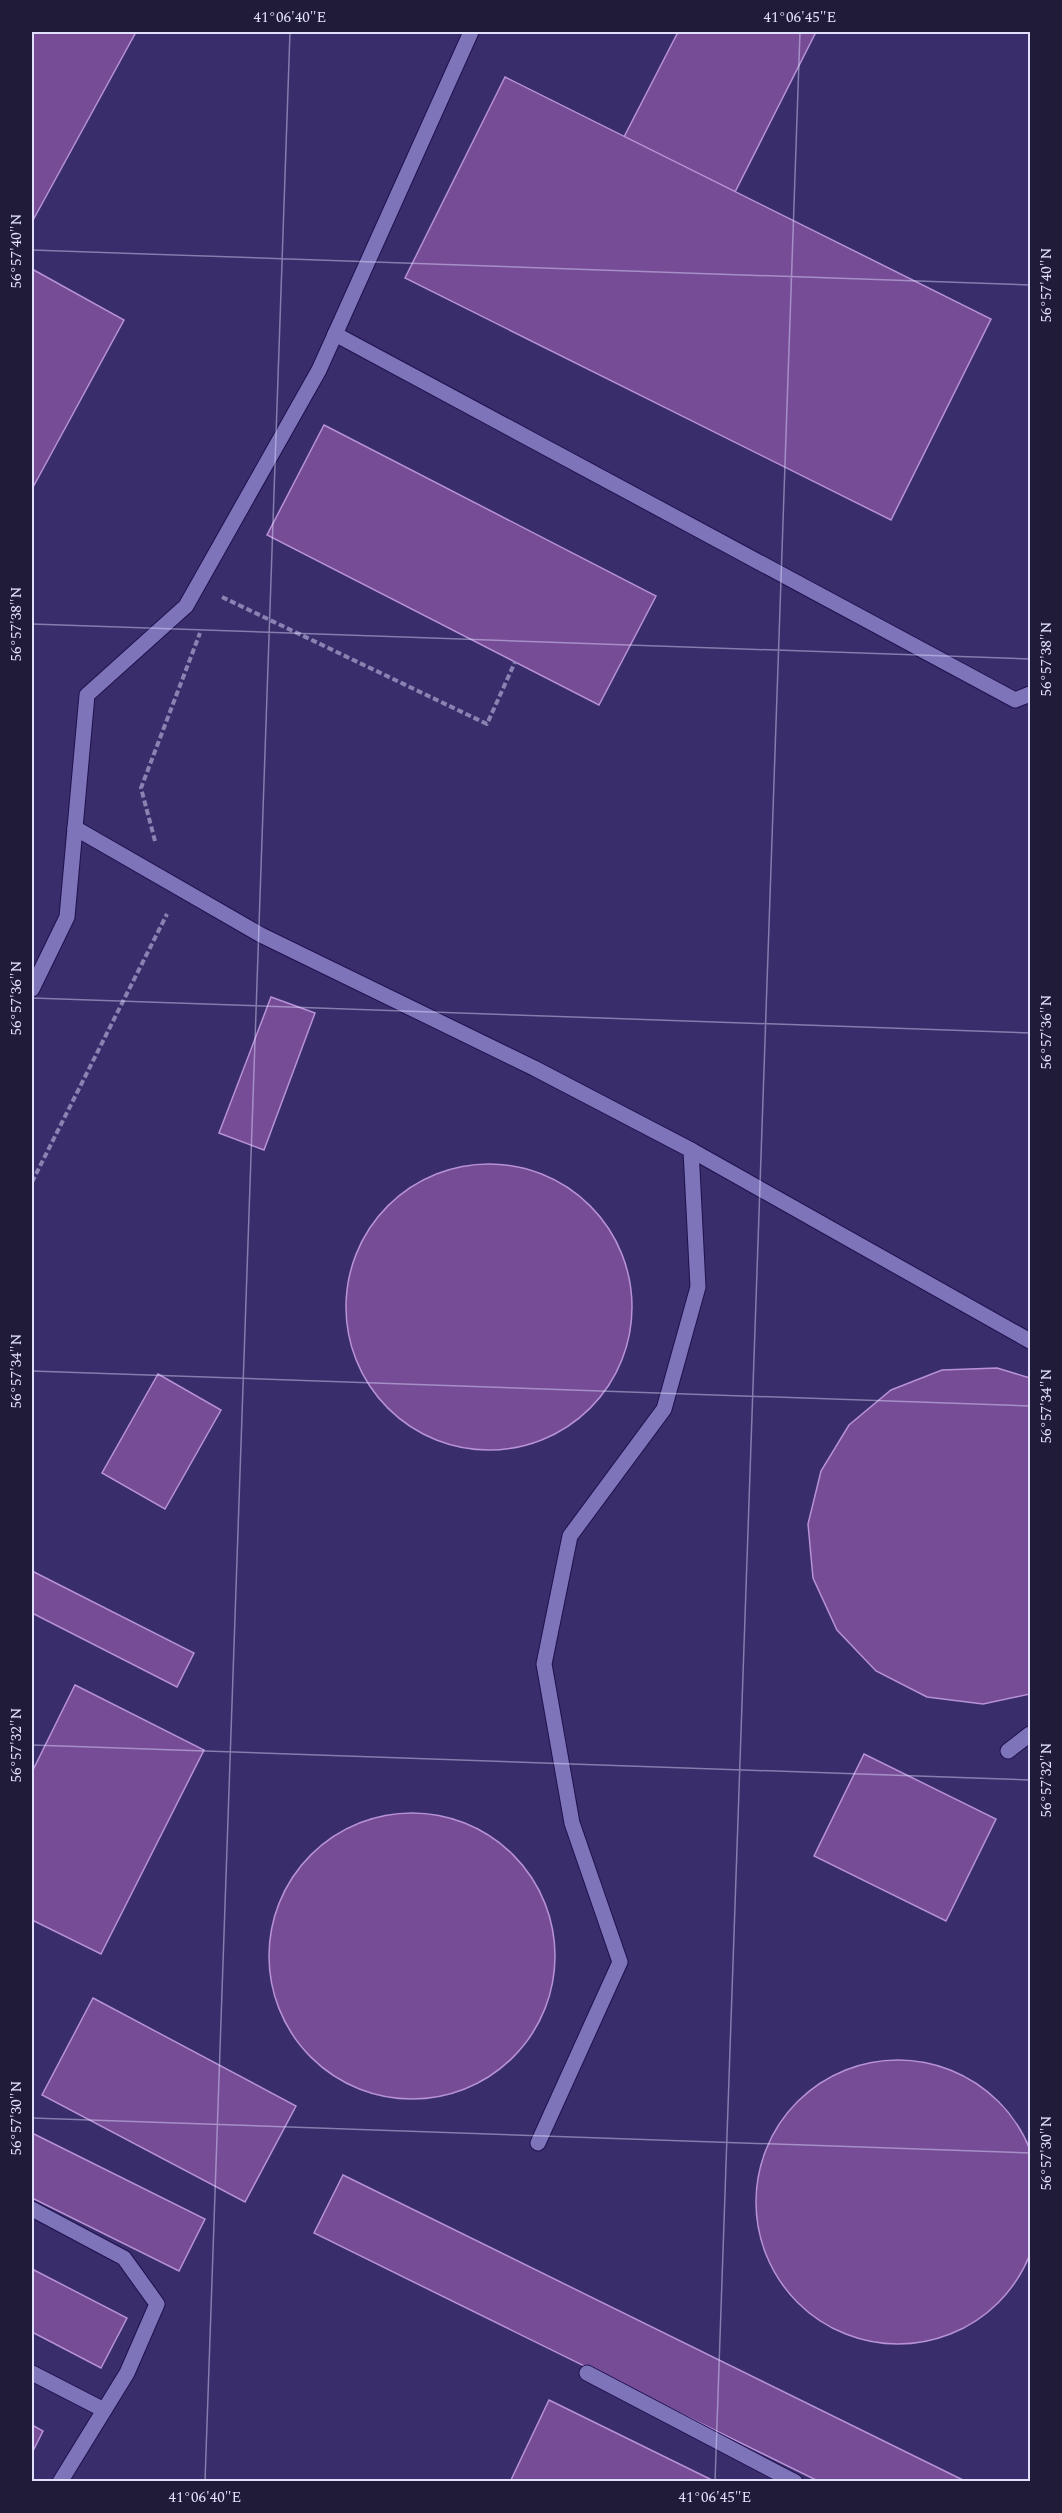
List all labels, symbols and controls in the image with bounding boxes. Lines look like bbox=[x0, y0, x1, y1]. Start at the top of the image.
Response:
text: 41°06'40"E bbox=[254, 6, 326, 29]
text: 41°06'45"E bbox=[764, 6, 836, 29]
text: 56°57'40"N bbox=[5, 213, 28, 289]
text: 56°57'40"N bbox=[1035, 247, 1058, 323]
text: 56°57'38"N bbox=[5, 586, 28, 662]
text: 56°57'38"N bbox=[1035, 621, 1058, 697]
text: 56°57'36"N bbox=[5, 960, 28, 1036]
text: 56°57'36"N bbox=[1035, 994, 1058, 1070]
text: 56°57'34"N bbox=[5, 1333, 28, 1409]
text: 56°57'34"N bbox=[1035, 1368, 1058, 1444]
text: 56°57'32"N bbox=[5, 1707, 28, 1783]
text: 56°57'32"N bbox=[1035, 1742, 1058, 1818]
text: 56°57'30"N bbox=[5, 2080, 28, 2156]
text: 56°57'30"N bbox=[1035, 2115, 1058, 2191]
text: 41°06'40"E bbox=[169, 2486, 241, 2509]
text: 41°06'45"E bbox=[679, 2486, 751, 2509]

